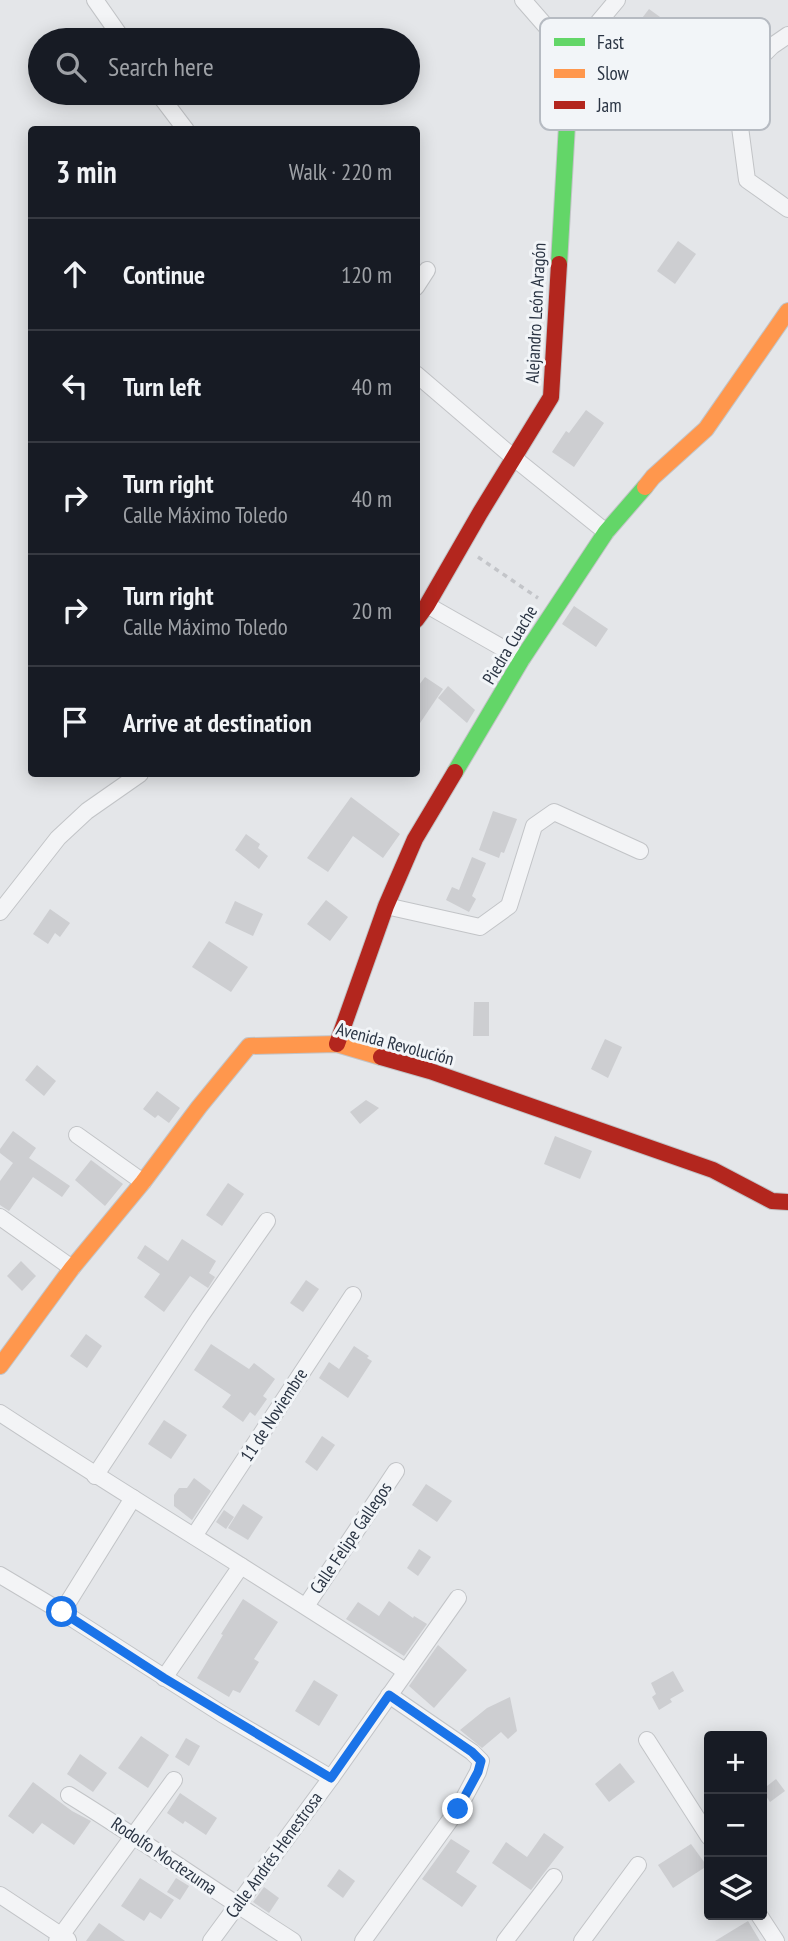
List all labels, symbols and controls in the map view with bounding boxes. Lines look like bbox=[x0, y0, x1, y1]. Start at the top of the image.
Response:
legend bbox=[540, 18, 770, 130]
search box bbox=[28, 28, 420, 105]
text: Fast bbox=[597, 30, 625, 54]
icon: search bbox=[52, 48, 90, 86]
text: Search here bbox=[108, 50, 214, 83]
text: Slow bbox=[597, 61, 630, 85]
text: Jam bbox=[596, 93, 622, 117]
text: 3 min bbox=[56, 152, 117, 191]
text: Walk · 220 m bbox=[289, 157, 392, 186]
street label: Alejandro León Aragón bbox=[520, 242, 551, 384]
icon: ahead bbox=[56, 255, 94, 293]
text: Continue bbox=[123, 258, 205, 291]
text: 120 m bbox=[341, 260, 392, 289]
icon: left bbox=[56, 367, 94, 405]
text: Turn left bbox=[123, 370, 201, 403]
text: 40 m bbox=[351, 372, 392, 401]
text: Turn right bbox=[123, 467, 214, 500]
icon: right bbox=[56, 479, 94, 517]
text: 40 m bbox=[351, 484, 392, 513]
text: Calle Máximo Toledo bbox=[123, 500, 288, 529]
text: Turn right bbox=[123, 579, 214, 612]
icon: right bbox=[56, 591, 94, 629]
text: 20 m bbox=[351, 596, 392, 625]
street label: Piedra Cuache bbox=[477, 601, 542, 688]
text: Calle Máximo Toledo bbox=[123, 612, 288, 641]
icon: arrive bbox=[56, 703, 94, 741]
text: Arrive at destination bbox=[123, 706, 312, 739]
street label: Avenida Revolución bbox=[334, 1017, 456, 1070]
street label: 11 de Noviembre bbox=[235, 1364, 312, 1466]
street label: Calle Felipe Gallegos bbox=[305, 1477, 397, 1598]
route start bbox=[46, 1596, 77, 1627]
map controls bbox=[704, 1731, 767, 1920]
button: + bbox=[704, 1731, 767, 1794]
street label: Calle Andrés Henestrosa bbox=[220, 1787, 327, 1922]
route end bbox=[442, 1793, 473, 1824]
button: − bbox=[704, 1794, 767, 1857]
street label: Rodolfo Moctezuma bbox=[107, 1812, 221, 1899]
button: layers bbox=[704, 1857, 767, 1920]

